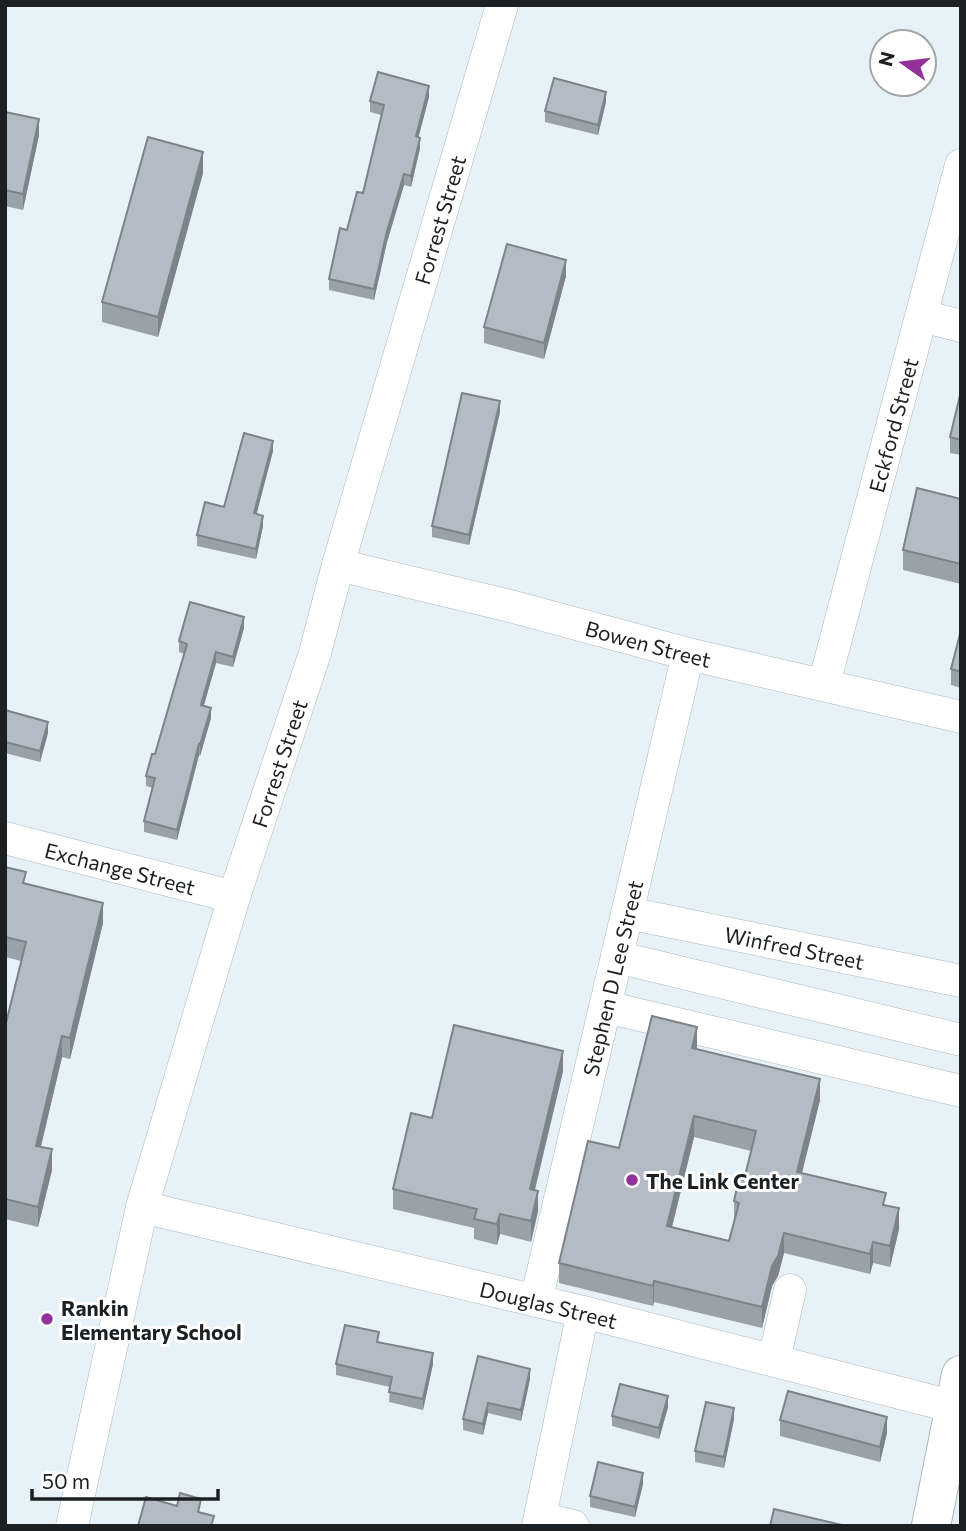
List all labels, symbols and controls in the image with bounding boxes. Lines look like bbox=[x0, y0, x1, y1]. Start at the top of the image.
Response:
north arrow bbox=[868, 28, 938, 98]
text: N bbox=[873, 49, 899, 68]
street label: Forrest Street bbox=[408, 152, 470, 287]
street label: Eckford Street bbox=[863, 355, 922, 495]
street label: Bowen Street bbox=[583, 614, 713, 671]
street label: Forrest Street bbox=[246, 696, 311, 830]
street label: Exchange Street bbox=[42, 836, 198, 899]
street label: Stephen D Lee Street bbox=[577, 877, 647, 1078]
street label: Winfred Street bbox=[723, 921, 867, 973]
place label: The Link Center bbox=[646, 1168, 799, 1193]
marker: The Link Center bbox=[624, 1172, 640, 1188]
street label: Douglas Street bbox=[477, 1275, 620, 1333]
place label: Rankin Elementary School bbox=[61, 1295, 242, 1344]
marker: Rankin Elementary School bbox=[39, 1311, 55, 1327]
scale bar bbox=[32, 1458, 217, 1502]
text: 50 m bbox=[42, 1468, 90, 1493]

